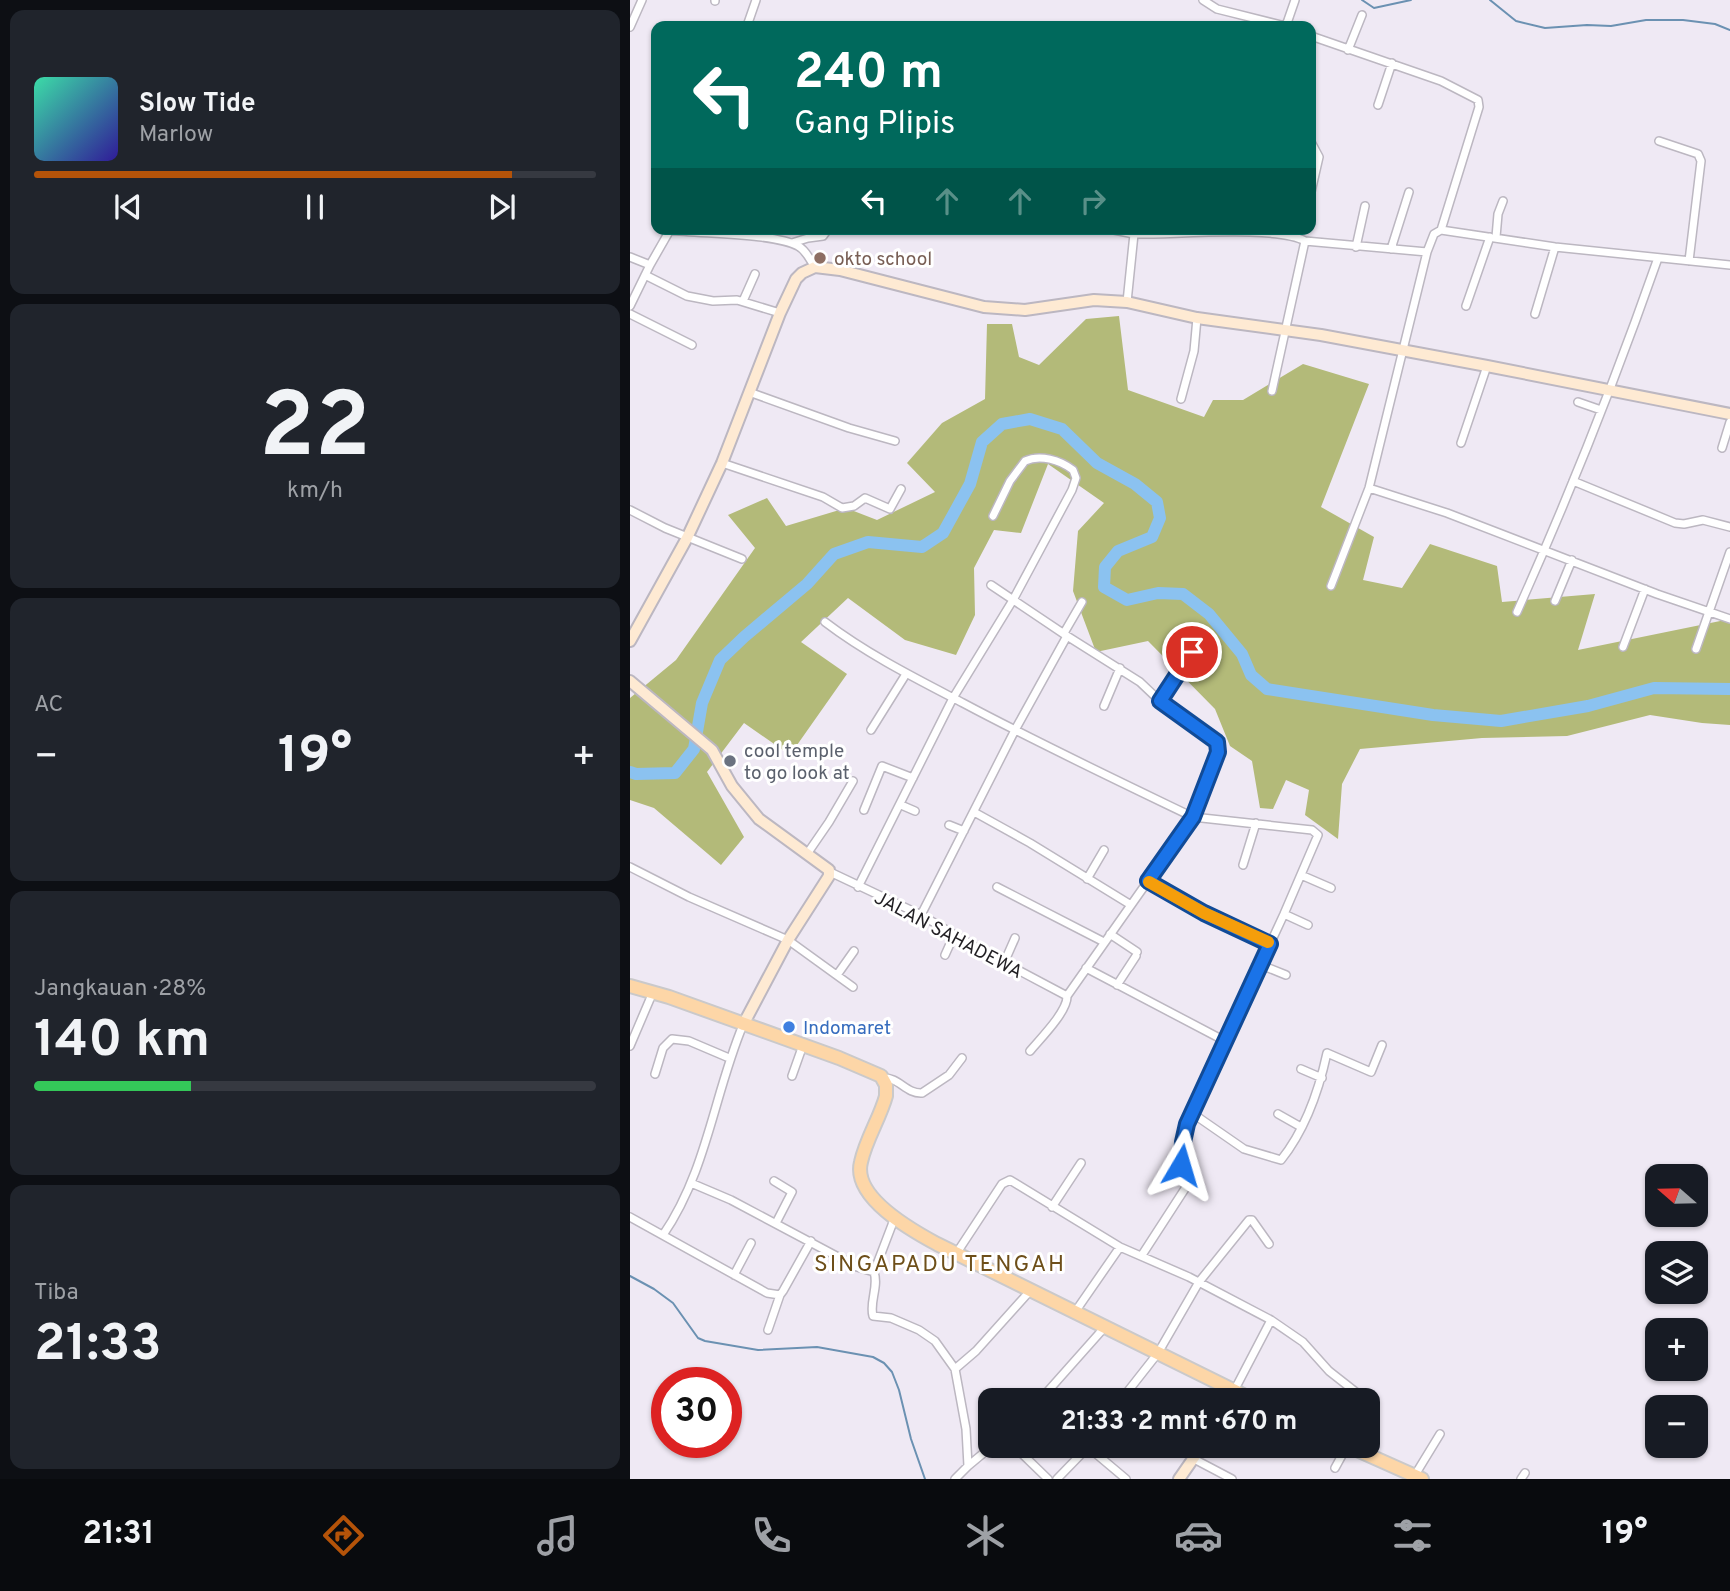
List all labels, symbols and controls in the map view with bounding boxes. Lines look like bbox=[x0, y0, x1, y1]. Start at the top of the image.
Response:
text: 240 m bbox=[794, 44, 943, 106]
icon: left bbox=[679, 49, 770, 140]
text: Slow Tide bbox=[139, 88, 256, 121]
text: Gang Plipis bbox=[794, 105, 955, 145]
text: Marlow bbox=[139, 121, 213, 150]
icon: left bbox=[855, 182, 893, 220]
icon: ahead bbox=[928, 182, 966, 220]
icon: ahead bbox=[1001, 182, 1039, 220]
icon: right bbox=[1074, 182, 1112, 220]
icon: previous bbox=[109, 188, 147, 226]
icon: pause bbox=[296, 188, 334, 226]
icon: next bbox=[483, 188, 521, 226]
place label: okto school bbox=[834, 248, 932, 272]
marker: okto school bbox=[812, 250, 828, 266]
text: 22 bbox=[259, 374, 371, 489]
text: km/h bbox=[287, 477, 343, 506]
pin bbox=[1162, 622, 1222, 682]
icon: arrive bbox=[1173, 633, 1211, 671]
text: AC bbox=[34, 691, 63, 720]
text: 19° bbox=[278, 725, 352, 791]
text: − bbox=[34, 734, 59, 783]
text: + bbox=[571, 734, 596, 783]
place label: cool temple to go look at bbox=[744, 740, 850, 786]
marker: cool temple to go look at bbox=[722, 753, 738, 769]
street label: JALAN SAHADEWA bbox=[870, 887, 1026, 985]
text: Jangkauan · 28% bbox=[34, 975, 206, 1004]
text: 140 km bbox=[34, 1009, 210, 1075]
place label: Indomaret bbox=[803, 1017, 891, 1041]
marker: Indomaret bbox=[781, 1019, 797, 1035]
position arrow bbox=[1144, 1128, 1218, 1202]
north arrow bbox=[1645, 1164, 1708, 1227]
map controls bbox=[1645, 1164, 1708, 1458]
button: layers bbox=[1645, 1241, 1708, 1304]
district label: SINGAPADU TENGAH bbox=[814, 1251, 1066, 1280]
text: Tiba bbox=[34, 1279, 79, 1308]
text: 21:33 bbox=[34, 1313, 162, 1379]
button: + bbox=[1645, 1318, 1708, 1381]
speed limit sign: 30 bbox=[651, 1367, 742, 1458]
button: − bbox=[1645, 1395, 1708, 1458]
text: 21:33 · 2 mnt · 670 m bbox=[1061, 1406, 1297, 1439]
icon: directions bbox=[319, 1511, 368, 1560]
icon: music bbox=[533, 1511, 582, 1560]
icon: phone bbox=[747, 1511, 796, 1560]
icon: climate bbox=[961, 1511, 1010, 1560]
icon: car bbox=[1174, 1511, 1223, 1560]
icon: filters bbox=[1388, 1511, 1437, 1560]
text: 21:31 bbox=[82, 1515, 154, 1555]
text: 19° bbox=[1602, 1515, 1648, 1555]

